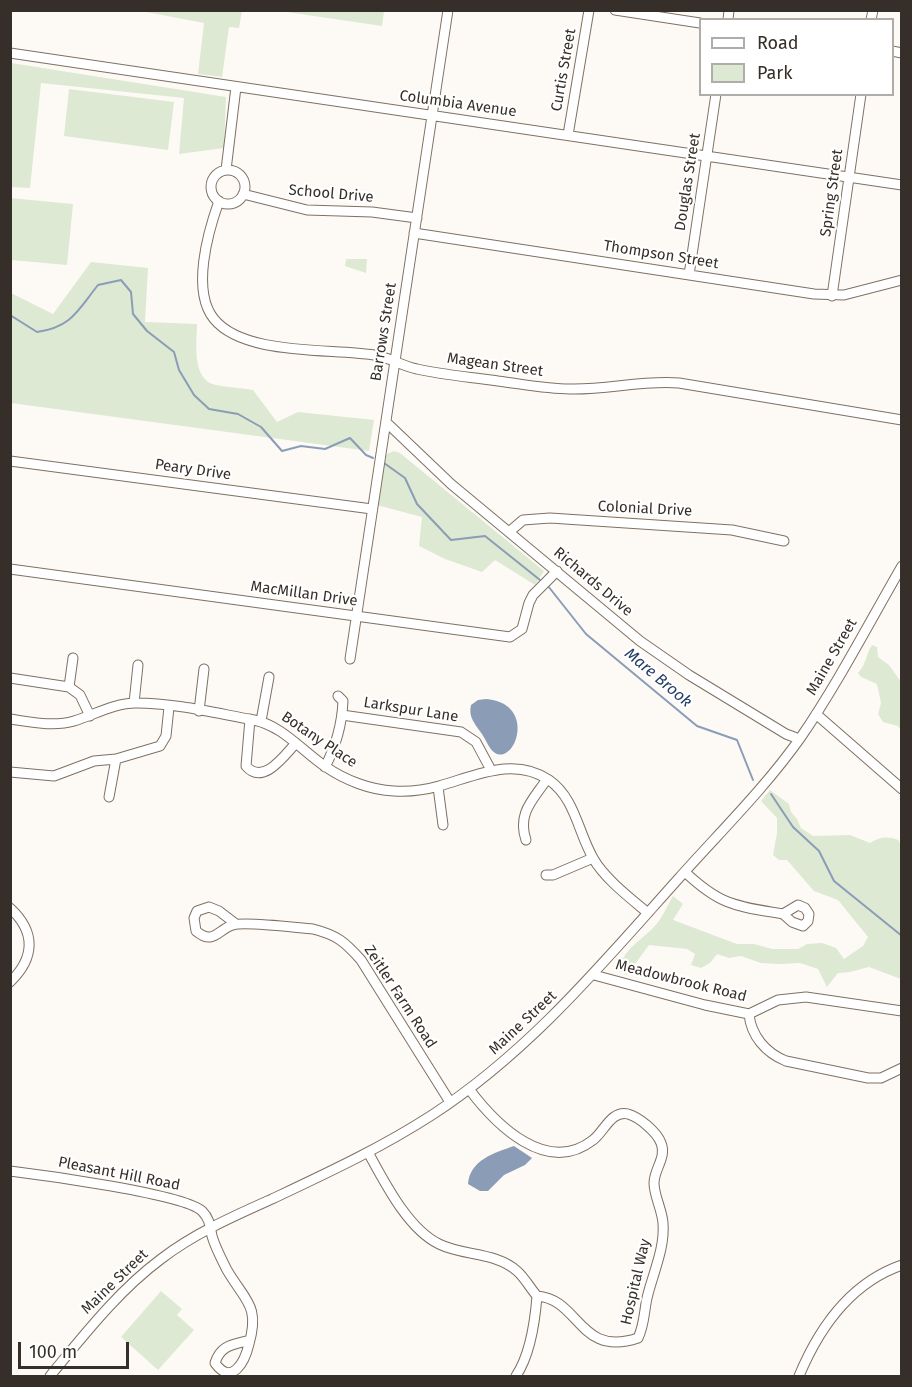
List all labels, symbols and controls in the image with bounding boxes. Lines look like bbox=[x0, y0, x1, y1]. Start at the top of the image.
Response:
legend bbox=[699, 18, 894, 96]
street label: Curtis Street bbox=[548, 27, 580, 113]
text: Road bbox=[757, 32, 799, 54]
text: Park bbox=[757, 62, 792, 84]
street label: Columbia Avenue bbox=[398, 87, 518, 121]
street label: Douglas Street bbox=[671, 132, 705, 232]
street label: Spring Street bbox=[817, 148, 847, 238]
street label: School Drive bbox=[288, 181, 374, 207]
street label: Thompson Street bbox=[602, 237, 720, 273]
street label: Barrows Street bbox=[367, 281, 401, 383]
street label: Magean Street bbox=[446, 349, 544, 381]
street label: Peary Drive bbox=[154, 456, 232, 484]
street label: Colonial Drive bbox=[597, 498, 693, 520]
street label: Richards Drive bbox=[550, 544, 636, 620]
street label: MacMillan Drive bbox=[249, 578, 359, 610]
street label: Maine Street bbox=[803, 615, 861, 699]
water label: Mare Brook bbox=[620, 644, 696, 712]
street label: Larkspur Lane bbox=[362, 694, 460, 726]
street label: Botany Place bbox=[278, 708, 360, 772]
street label: Zeitler Farm Road bbox=[360, 942, 440, 1052]
street label: Meadowbrook Road bbox=[614, 956, 748, 1006]
street label: Maine Street bbox=[486, 987, 560, 1059]
street label: Pleasant Hill Road bbox=[56, 1153, 182, 1195]
street label: Hospital Way bbox=[617, 1237, 655, 1327]
street label: Maine Street bbox=[78, 1246, 152, 1318]
scale bar bbox=[21, 1330, 132, 1368]
text: 100 m bbox=[29, 1341, 77, 1363]

